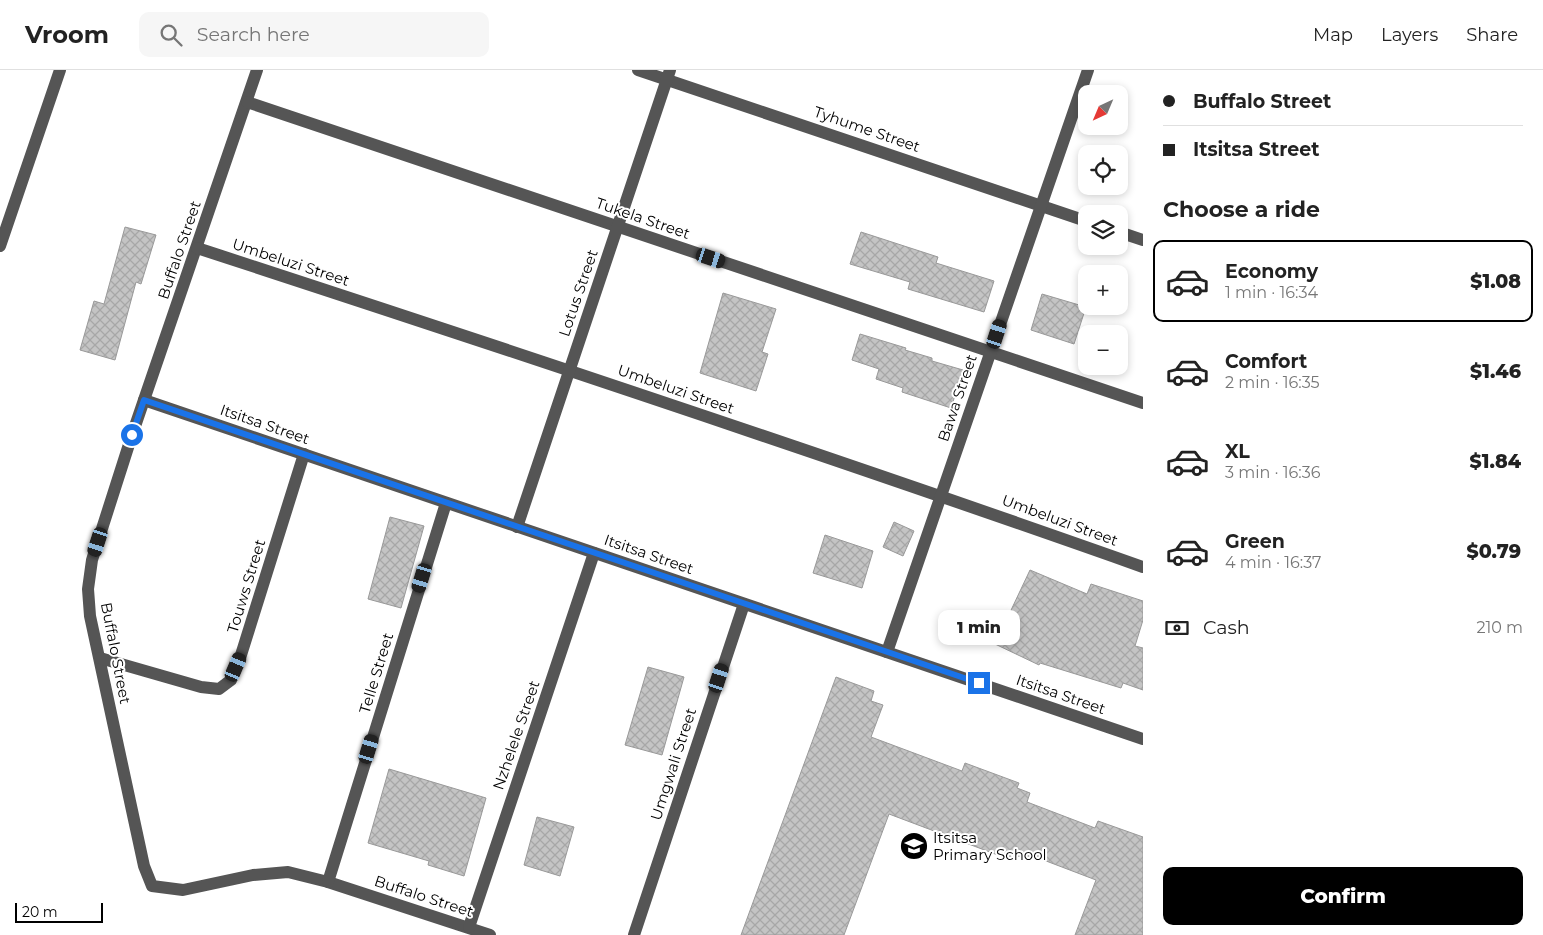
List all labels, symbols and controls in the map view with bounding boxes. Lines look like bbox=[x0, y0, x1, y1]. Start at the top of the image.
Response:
search box bbox=[139, 12, 489, 57]
text: Vroom bbox=[25, 20, 109, 49]
icon: search bbox=[157, 21, 185, 49]
text: Search here bbox=[197, 23, 310, 46]
text: Map bbox=[1313, 24, 1353, 46]
text: Layers bbox=[1381, 24, 1438, 46]
text: Share bbox=[1466, 24, 1518, 46]
north arrow bbox=[1078, 85, 1128, 135]
map controls bbox=[1078, 85, 1128, 375]
text: Buffalo Street bbox=[1193, 90, 1331, 113]
street label: Tyhume Street bbox=[811, 102, 923, 156]
text: Itsitsa Street bbox=[1193, 138, 1319, 161]
button: locate bbox=[1078, 145, 1128, 195]
street label: Tukela Street bbox=[593, 193, 693, 243]
text: Choose a ride bbox=[1163, 196, 1320, 223]
street label: Buffalo Street bbox=[153, 198, 205, 302]
button: layers bbox=[1078, 205, 1128, 255]
street label: Umbeluzi Street bbox=[230, 234, 352, 290]
car bbox=[694, 246, 727, 270]
street label: Lotus Street bbox=[554, 247, 602, 339]
icon: car bbox=[1165, 259, 1210, 304]
text: Economy bbox=[1225, 260, 1318, 283]
button: + bbox=[1078, 265, 1128, 315]
text: $1.08 bbox=[1470, 270, 1521, 293]
text: 1 min · 16:34 bbox=[1225, 283, 1318, 302]
car bbox=[985, 317, 1008, 351]
button: − bbox=[1078, 325, 1128, 375]
icon: car bbox=[1165, 349, 1210, 394]
text: Comfort bbox=[1225, 350, 1307, 373]
street label: Bawa Street bbox=[933, 352, 981, 444]
street label: Umbeluzi Street bbox=[615, 360, 737, 418]
text: $1.46 bbox=[1470, 360, 1521, 383]
text: 2 min · 16:35 bbox=[1225, 373, 1320, 392]
street label: Itsitsa Street bbox=[218, 400, 312, 448]
route start bbox=[121, 424, 143, 446]
icon: car bbox=[1165, 439, 1210, 484]
text: XL bbox=[1225, 440, 1250, 463]
text: $1.84 bbox=[1470, 450, 1521, 473]
text: 3 min · 16:36 bbox=[1225, 463, 1320, 482]
street label: Umbeluzi Street bbox=[999, 490, 1121, 550]
car bbox=[86, 525, 109, 559]
icon: car bbox=[1165, 529, 1210, 574]
street label: Itsitsa Street bbox=[602, 530, 696, 578]
text: Green bbox=[1225, 530, 1285, 553]
street label: Touws Street bbox=[223, 537, 269, 635]
text: $0.79 bbox=[1467, 540, 1521, 563]
text: 4 min · 16:37 bbox=[1225, 553, 1321, 572]
car bbox=[410, 561, 433, 595]
street label: Buffalo Street bbox=[97, 601, 135, 705]
callout: 1 min bbox=[938, 610, 1020, 646]
icon: cash bbox=[1163, 614, 1191, 642]
text: Cash bbox=[1203, 616, 1250, 639]
text: 1 min bbox=[957, 618, 1001, 637]
text: 210 m bbox=[1476, 618, 1523, 637]
street label: Telle Street bbox=[355, 630, 397, 716]
car bbox=[223, 650, 248, 684]
car bbox=[707, 661, 730, 695]
street label: Itsitsa Street bbox=[1014, 670, 1108, 718]
route end bbox=[968, 672, 990, 694]
street label: Nzhelele Street bbox=[488, 678, 544, 792]
street label: Umgwali Street bbox=[646, 705, 700, 823]
car bbox=[357, 732, 380, 766]
place label: Itsitsa Primary School bbox=[933, 828, 1047, 864]
school or university icon: Itsitsa Primary School bbox=[899, 831, 929, 861]
button: Confirm bbox=[1163, 867, 1523, 925]
street label: Buffalo Street bbox=[372, 871, 476, 921]
scale bar bbox=[15, 900, 102, 923]
text: 20 m bbox=[22, 903, 58, 921]

